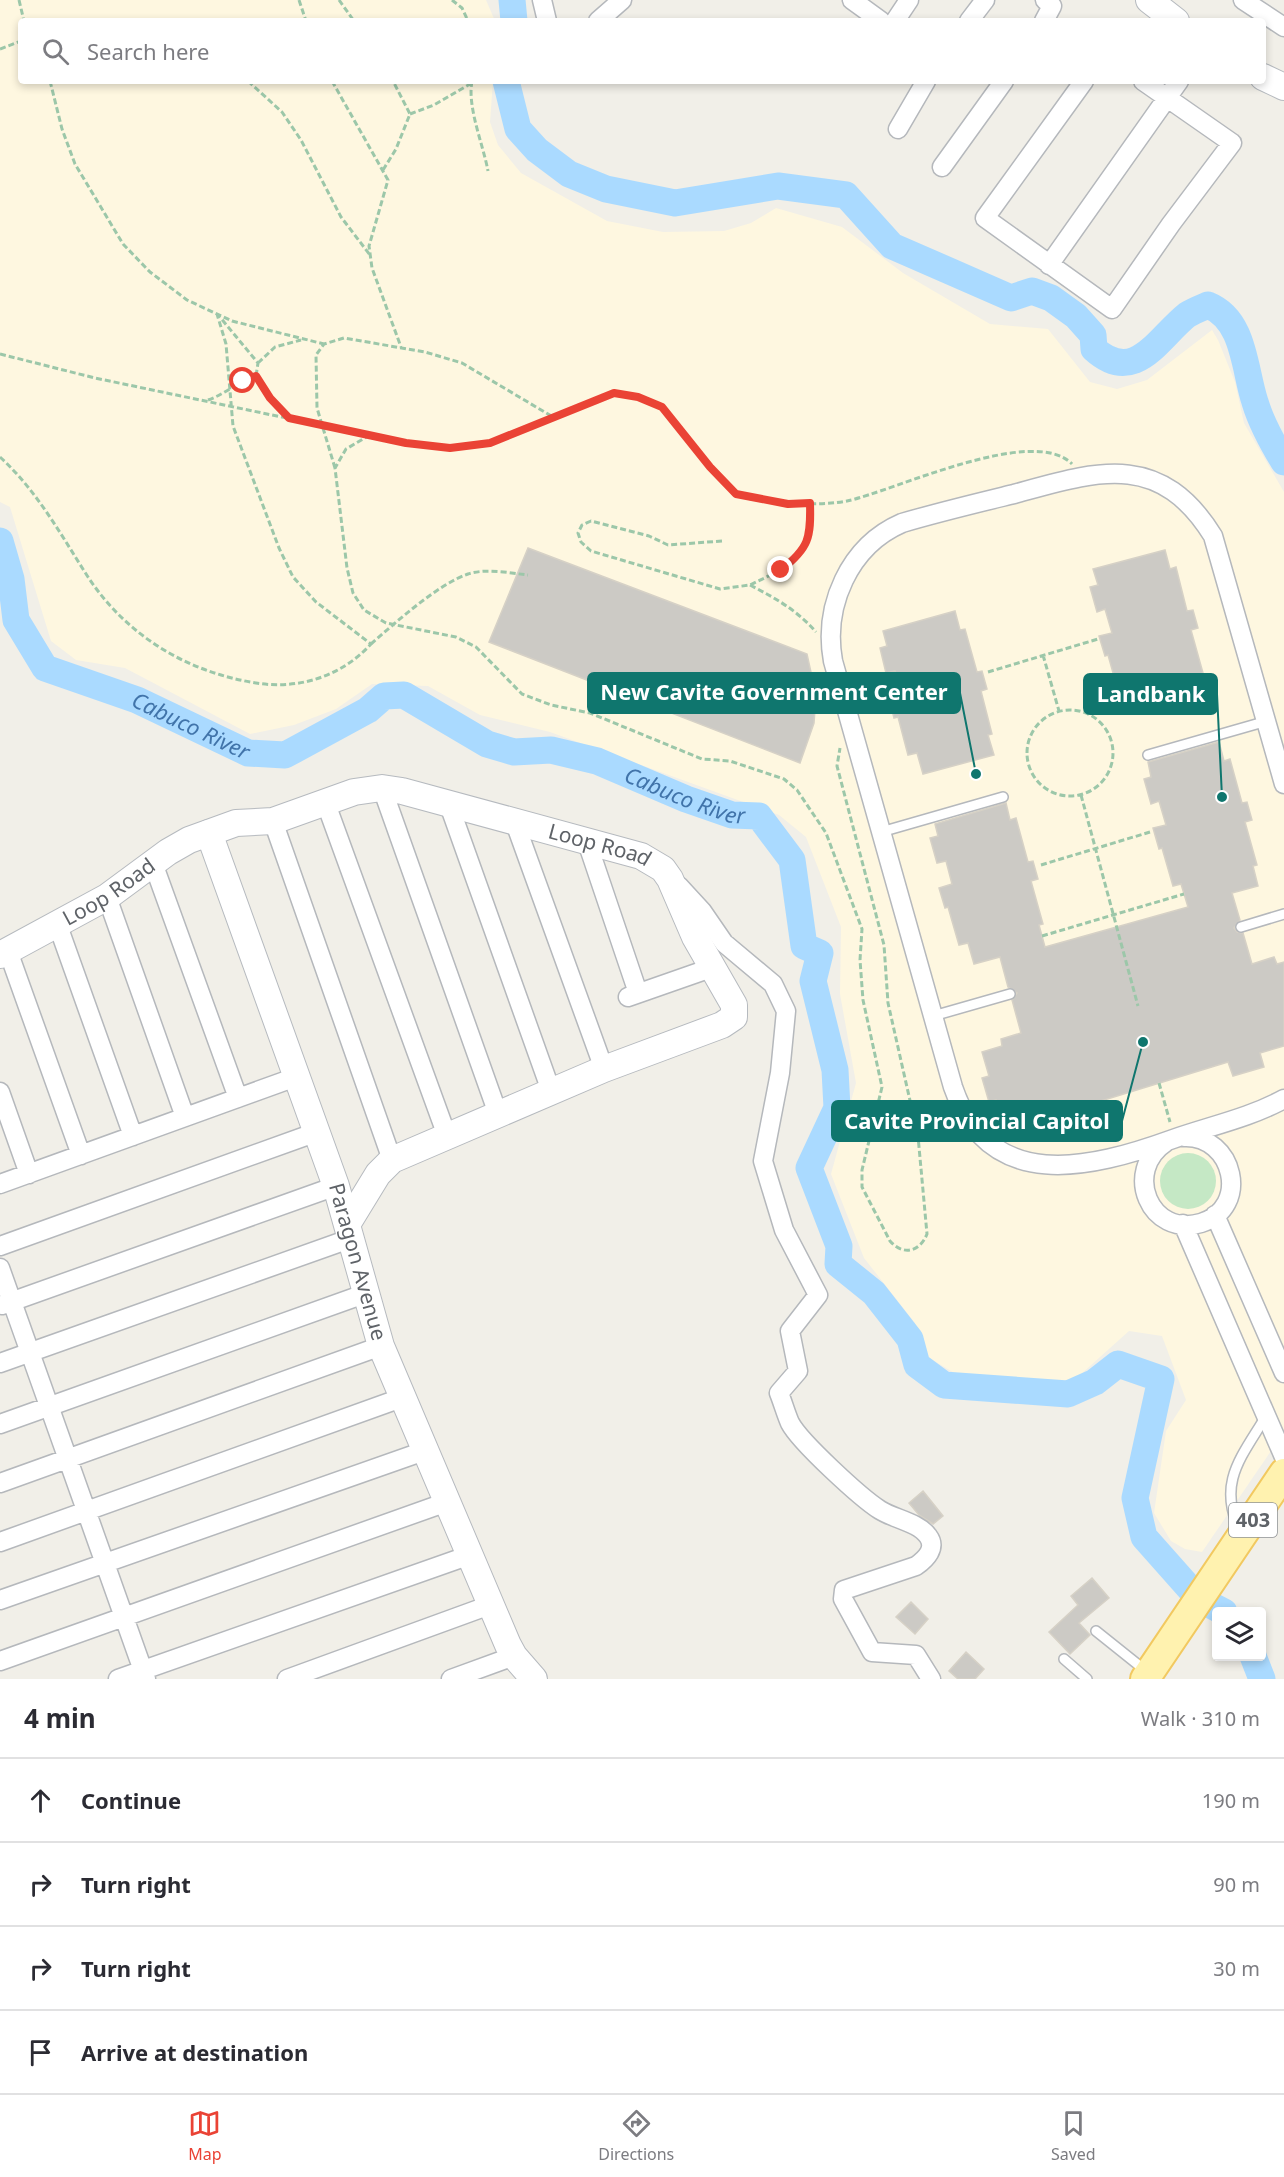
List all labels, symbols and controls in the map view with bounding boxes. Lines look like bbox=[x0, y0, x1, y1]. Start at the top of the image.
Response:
search box bbox=[18, 18, 1266, 84]
icon: search bbox=[39, 35, 72, 68]
text: Search here bbox=[87, 36, 209, 66]
route start bbox=[229, 367, 255, 393]
route end bbox=[767, 556, 793, 582]
callout: New Cavite Government Center bbox=[588, 673, 960, 713]
callout: Landbank bbox=[1084, 674, 1217, 714]
text: New Cavite Government Center bbox=[600, 676, 948, 706]
text: Landbank bbox=[1097, 678, 1206, 708]
water label: Cabuco River bbox=[127, 684, 256, 766]
water label: Cabuco River bbox=[620, 759, 747, 830]
street label: Loop Road bbox=[545, 816, 657, 872]
street label: Loop Road bbox=[57, 851, 161, 931]
callout: Cavite Provincial Capitol bbox=[832, 1101, 1122, 1141]
text: Cavite Provincial Capitol bbox=[844, 1105, 1110, 1135]
street label: Paragon Avenue bbox=[323, 1180, 394, 1344]
road number: 403 bbox=[1229, 1503, 1277, 1537]
map controls bbox=[1212, 1607, 1266, 1661]
button: layers bbox=[1212, 1607, 1266, 1661]
text: 4 min bbox=[24, 1700, 96, 1736]
text: Walk · 310 m bbox=[1141, 1705, 1260, 1732]
icon: ahead bbox=[24, 1784, 57, 1817]
text: Continue bbox=[81, 1785, 181, 1815]
text: 190 m bbox=[1202, 1787, 1260, 1814]
icon: right bbox=[24, 1868, 57, 1901]
text: Turn right bbox=[81, 1869, 191, 1899]
text: 90 m bbox=[1213, 1871, 1260, 1898]
icon: right bbox=[24, 1952, 57, 1985]
text: Turn right bbox=[81, 1953, 191, 1983]
text: 30 m bbox=[1213, 1955, 1260, 1982]
icon: arrive bbox=[24, 2036, 57, 2069]
text: Arrive at destination bbox=[81, 2037, 308, 2067]
tab: Map bbox=[188, 2107, 222, 2165]
tab: Directions bbox=[598, 2107, 674, 2165]
tab: Saved bbox=[1051, 2107, 1096, 2165]

